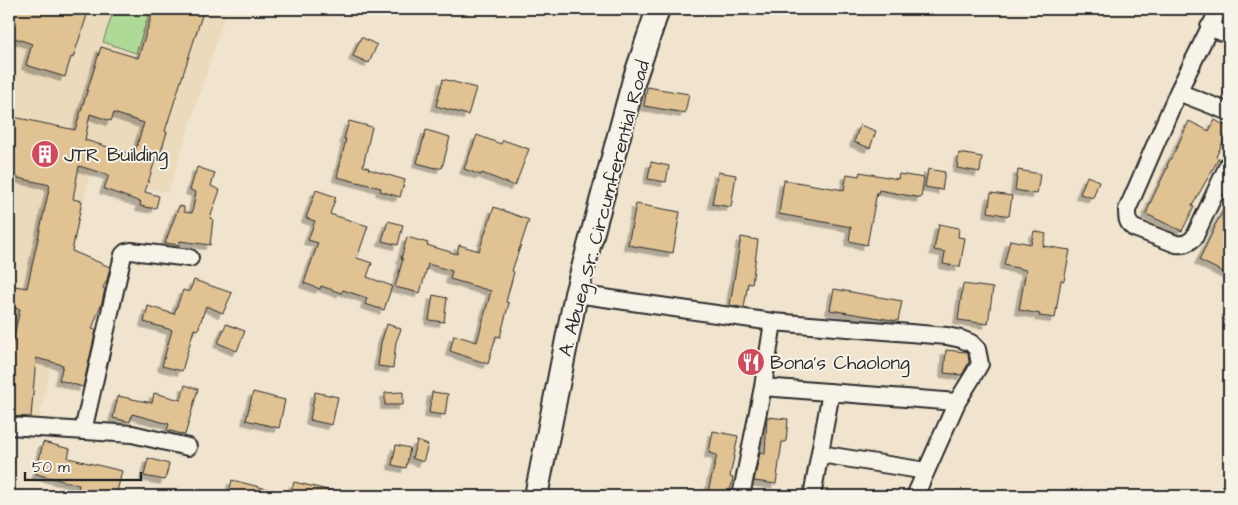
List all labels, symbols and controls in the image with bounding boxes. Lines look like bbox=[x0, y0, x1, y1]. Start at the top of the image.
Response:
street label: A. Abueg Sr. Circumferential Road bbox=[552, 57, 658, 360]
building icon: JTR Building bbox=[30, 139, 60, 169]
place label: JTR Building bbox=[64, 142, 168, 170]
restaurant icon: Bona’s Chaolong bbox=[736, 347, 766, 377]
place label: Bona’s Chaolong bbox=[770, 350, 910, 378]
scale bar bbox=[25, 450, 141, 482]
text: 50 m bbox=[32, 457, 70, 478]

